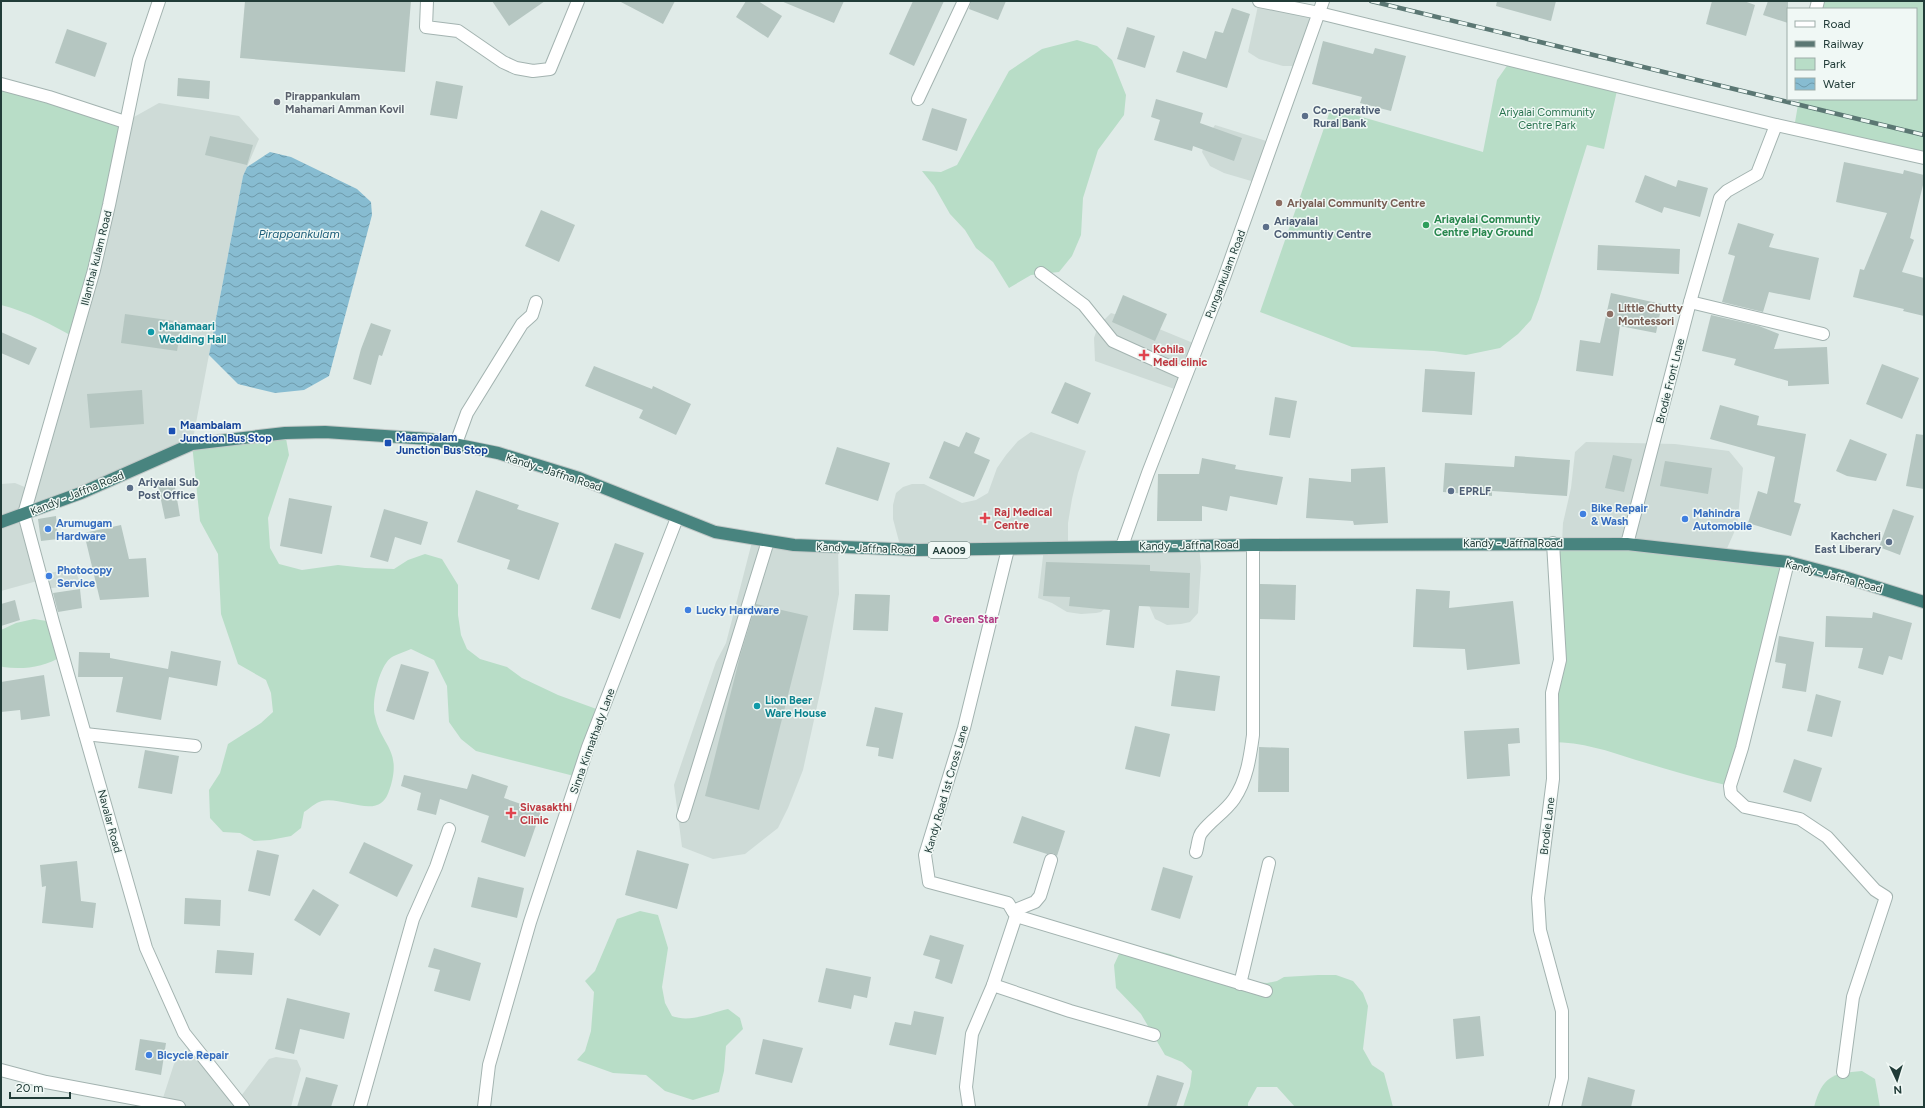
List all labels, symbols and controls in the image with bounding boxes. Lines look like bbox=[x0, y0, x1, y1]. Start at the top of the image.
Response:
legend bbox=[1787, 8, 1917, 100]
text: Road bbox=[1823, 17, 1851, 31]
text: Railway bbox=[1823, 37, 1864, 51]
text: Park bbox=[1823, 57, 1846, 71]
text: Water bbox=[1823, 77, 1855, 91]
place label: Pirappankulam Mahamari Amman Kovil bbox=[285, 90, 404, 116]
marker: Pirappankulam Mahamari Amman Kovil bbox=[272, 97, 282, 107]
place label: Co-operative Rural Bank bbox=[1313, 104, 1380, 130]
park label: Ariyalai Community Centre Park bbox=[1499, 106, 1595, 132]
marker: Co-operative Rural Bank bbox=[1300, 111, 1310, 121]
place label: Ariyalai Community Centre bbox=[1287, 197, 1425, 210]
marker: Ariyalai Community Centre bbox=[1274, 198, 1284, 208]
street label: Illanthai kulam Road bbox=[78, 209, 115, 307]
place label: Ariayalai Communtiy Centre Play Ground bbox=[1434, 213, 1541, 239]
place label: Ariayalai Communtiy Centre bbox=[1274, 215, 1371, 241]
marker: Ariayalai Communtiy Centre Play Ground bbox=[1421, 220, 1431, 230]
marker: Ariayalai Communtiy Centre bbox=[1261, 222, 1271, 232]
water label: Pirappankulam bbox=[258, 227, 340, 241]
street label: Pungankulam Road bbox=[1203, 228, 1248, 320]
place label: Little Chutty Montessori bbox=[1618, 302, 1683, 328]
marker: Little Chutty Montessori bbox=[1605, 309, 1615, 319]
place label: Mahamaari Wedding Hall bbox=[159, 320, 227, 346]
marker: Mahamaari Wedding Hall bbox=[146, 327, 156, 337]
street label: Brodie Front Lnae bbox=[1654, 337, 1687, 425]
place label: Kohila Medi clinic bbox=[1153, 343, 1207, 369]
marker: Kohila Medi clinic bbox=[1138, 349, 1150, 361]
place label: Maambalam Junction Bus Stop bbox=[180, 419, 272, 445]
marker: Maambalam Junction Bus Stop bbox=[167, 426, 177, 436]
place label: Maampalam Junction Bus Stop bbox=[396, 431, 488, 457]
marker: Maampalam Junction Bus Stop bbox=[383, 438, 393, 448]
street label: Kandy - Jaffna Road bbox=[504, 451, 603, 494]
street label: Kandy - Jaffna Road bbox=[28, 469, 126, 518]
place label: Ariyalai Sub Post Office bbox=[138, 476, 199, 502]
marker: Ariyalai Sub Post Office bbox=[125, 483, 135, 493]
place label: EPRLF bbox=[1459, 485, 1491, 498]
marker: EPRLF bbox=[1446, 486, 1456, 496]
place label: Bike Repair & Wash bbox=[1591, 502, 1649, 528]
place label: Raj Medical Centre bbox=[994, 506, 1053, 532]
place label: Mahindra Automobile bbox=[1693, 507, 1752, 533]
marker: Bike Repair & Wash bbox=[1578, 509, 1588, 519]
marker: Raj Medical Centre bbox=[979, 512, 991, 524]
marker: Mahindra Automobile bbox=[1680, 514, 1690, 524]
place label: Arumugam Hardware bbox=[56, 517, 113, 543]
marker: Arumugam Hardware bbox=[43, 524, 53, 534]
place label: Kachcheri East Liberary bbox=[1815, 530, 1882, 556]
street label: Kandy - Jaffna Road bbox=[1463, 537, 1563, 550]
marker: Kachcheri East Liberary bbox=[1884, 537, 1894, 547]
street label: Kandy - Jaffna Road bbox=[1139, 538, 1239, 553]
street label: Kandy - Jaffna Road bbox=[816, 540, 916, 557]
road number: AA009 bbox=[928, 542, 970, 558]
street label: Kandy - Jaffna Road bbox=[1784, 557, 1884, 596]
place label: Photocopy Service bbox=[57, 564, 113, 590]
marker: Photocopy Service bbox=[44, 571, 54, 581]
place label: Lucky Hardware bbox=[696, 604, 779, 617]
marker: Lucky Hardware bbox=[683, 605, 693, 615]
place label: Green Star bbox=[944, 613, 999, 626]
marker: Green Star bbox=[931, 614, 941, 624]
street label: Sinna Kinnathady Lane bbox=[567, 687, 618, 796]
place label: Lion Beer Ware House bbox=[765, 694, 826, 720]
marker: Lion Beer Ware House bbox=[752, 701, 762, 711]
street label: Kandy Road 1st Cross Lane bbox=[922, 724, 971, 855]
street label: Navalar Road bbox=[95, 788, 124, 854]
street label: Brodie Lane bbox=[1538, 796, 1557, 856]
place label: Sivasakthi Clinic bbox=[520, 801, 572, 827]
marker: Sivasakthi Clinic bbox=[505, 807, 517, 819]
place label: Bicycle Repair bbox=[157, 1049, 230, 1062]
marker: Bicycle Repair bbox=[144, 1050, 154, 1060]
north arrow bbox=[1877, 1060, 1917, 1100]
scale bar bbox=[10, 1074, 70, 1100]
text: 20 m bbox=[16, 1081, 44, 1095]
text: N bbox=[1893, 1083, 1902, 1096]

